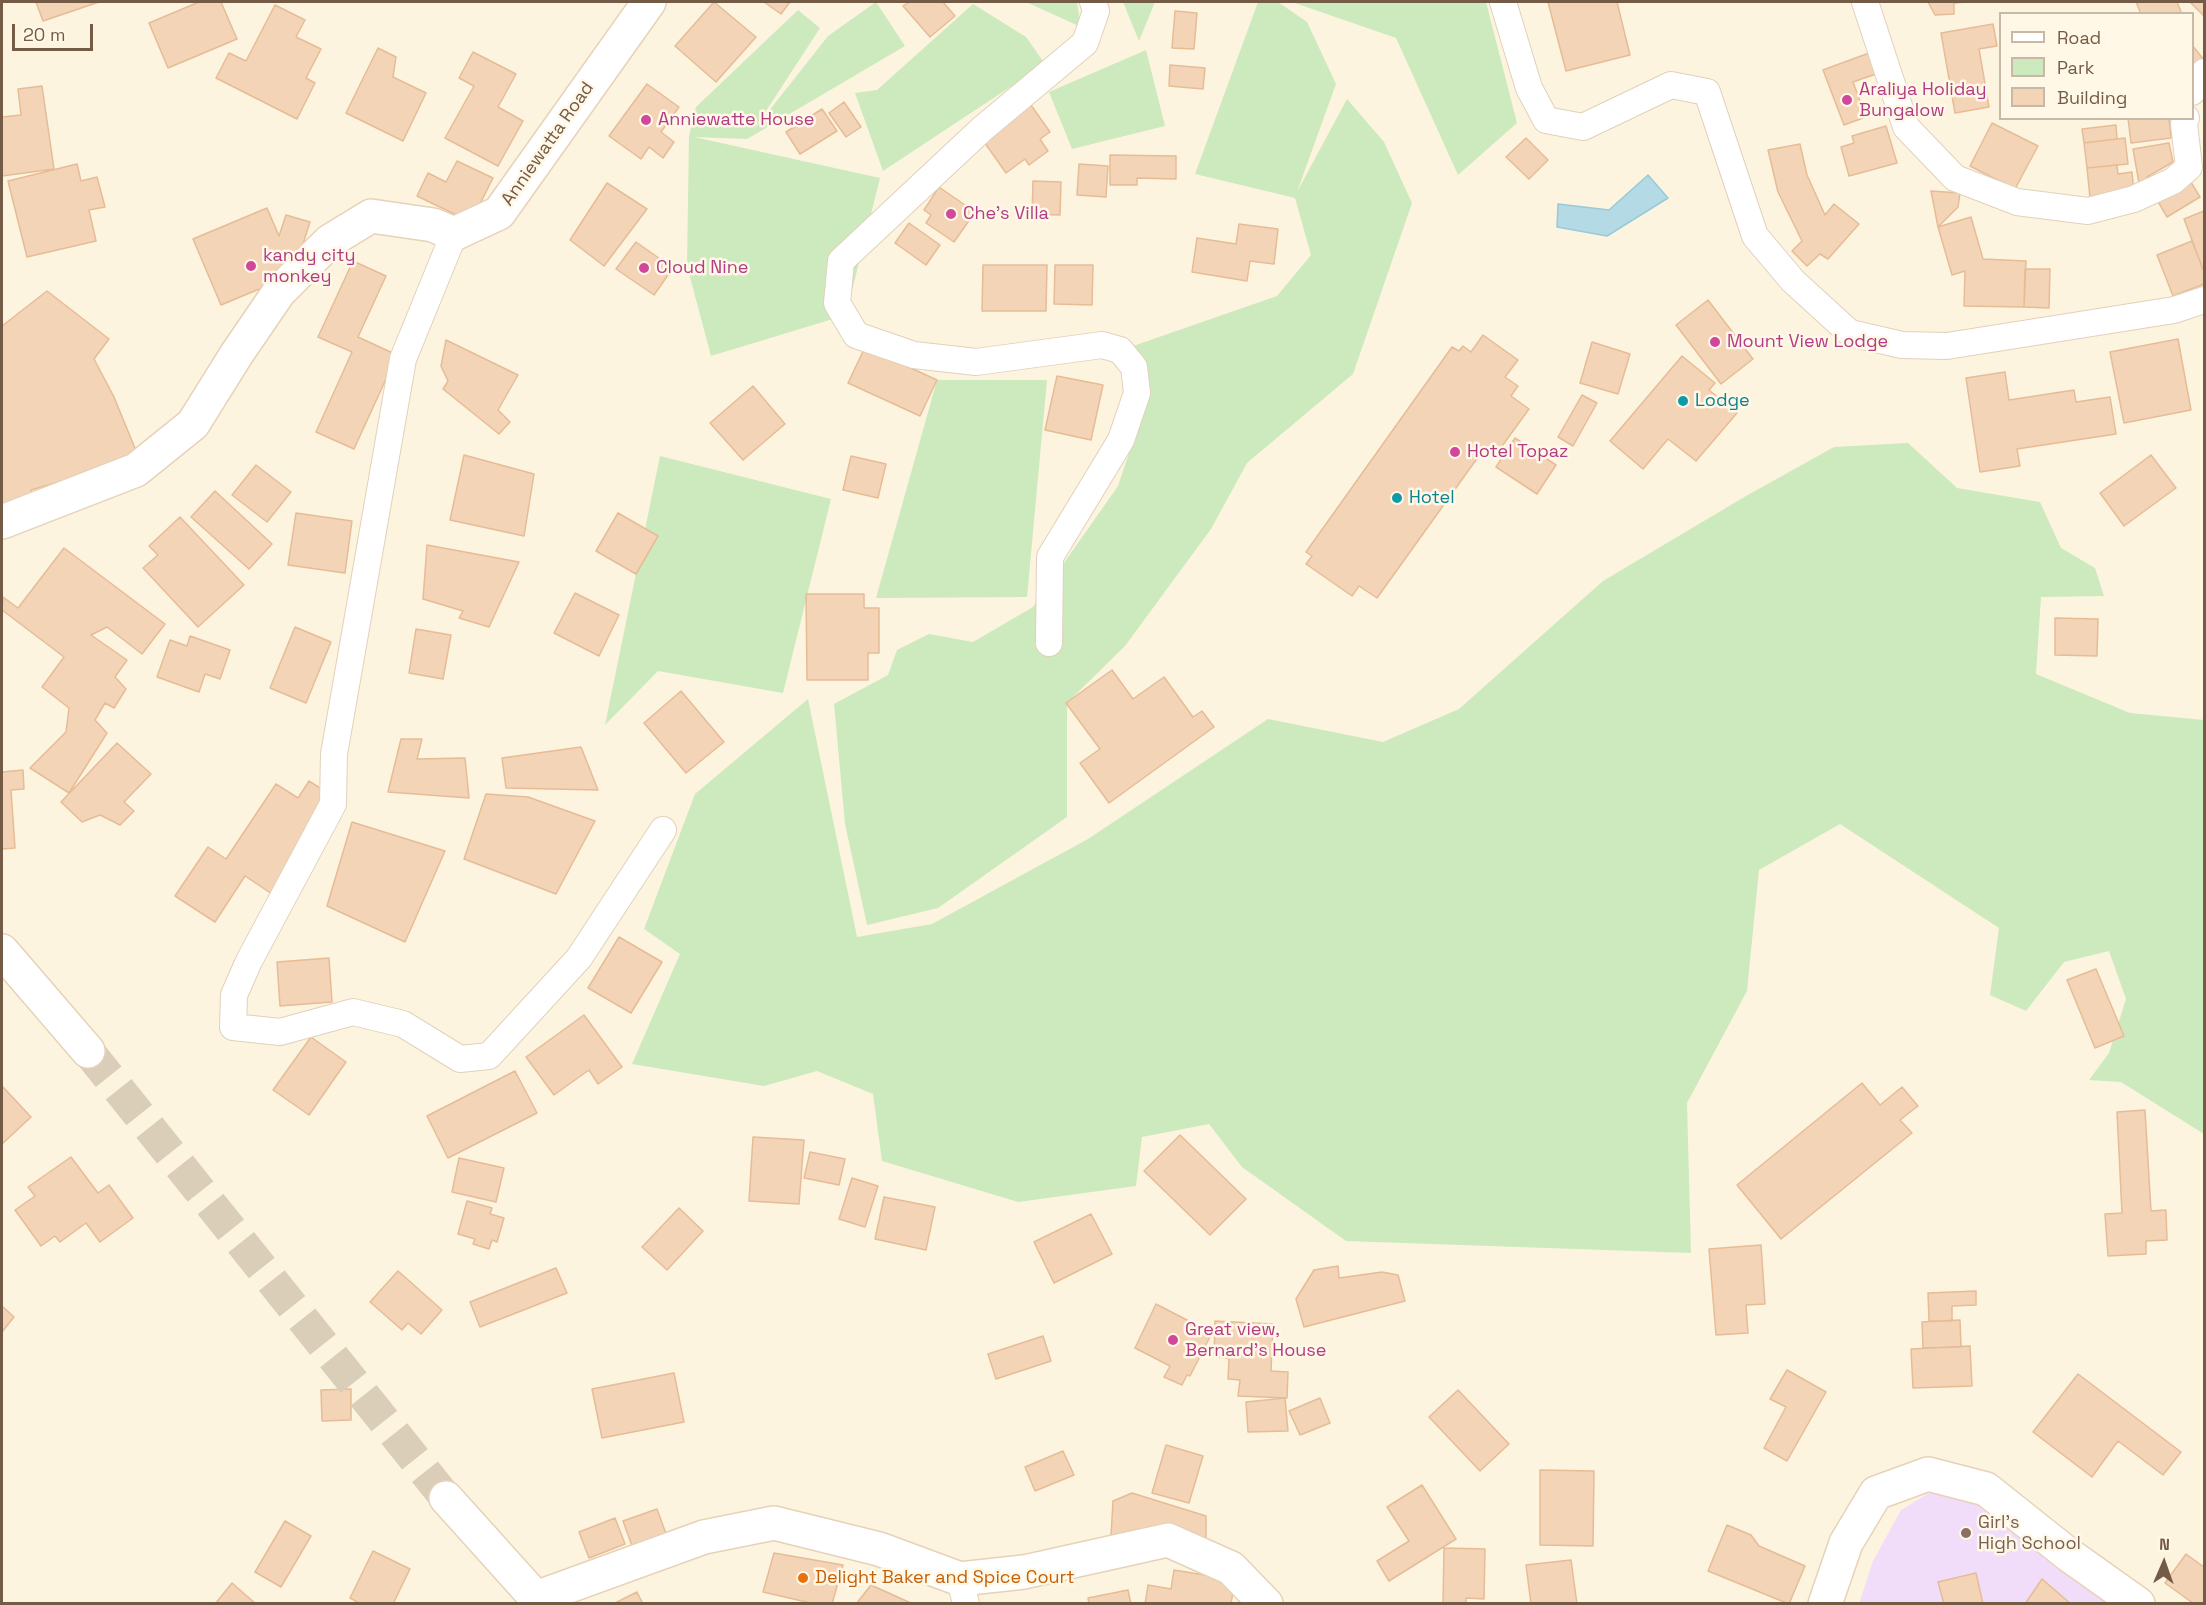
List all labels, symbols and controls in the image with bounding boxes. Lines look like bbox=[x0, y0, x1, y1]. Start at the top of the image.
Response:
scale bar bbox=[15, 12, 96, 50]
legend bbox=[1999, 12, 2194, 120]
text: 20 m bbox=[23, 23, 66, 46]
text: Road bbox=[2057, 26, 2101, 49]
text: Park bbox=[2057, 56, 2094, 79]
street label: Anniewatta Road bbox=[497, 78, 599, 210]
place label: Araliya Holiday Bungalow bbox=[1859, 79, 1986, 122]
text: Building bbox=[2057, 86, 2127, 109]
marker: Araliya Holiday Bungalow bbox=[1840, 93, 1854, 107]
place label: Anniewatte House bbox=[658, 109, 814, 131]
marker: Anniewatte House bbox=[639, 113, 653, 127]
place label: Che's Villa bbox=[963, 203, 1049, 225]
marker: Che's Villa bbox=[944, 207, 958, 221]
place label: kandy city monkey bbox=[263, 245, 356, 288]
place label: Cloud Nine bbox=[656, 257, 748, 279]
marker: kandy city monkey bbox=[244, 259, 258, 273]
marker: Cloud Nine bbox=[637, 261, 651, 275]
place label: Mount View Lodge bbox=[1727, 331, 1888, 353]
marker: Mount View Lodge bbox=[1708, 335, 1722, 349]
place label: Lodge bbox=[1695, 390, 1750, 412]
marker: Lodge bbox=[1676, 394, 1690, 408]
place label: Hotel Topaz bbox=[1467, 441, 1568, 463]
marker: Hotel Topaz bbox=[1448, 445, 1462, 459]
place label: Hotel bbox=[1409, 487, 1455, 509]
marker: Hotel bbox=[1390, 491, 1404, 505]
place label: Great view, Bernard's House bbox=[1185, 1319, 1326, 1362]
marker: Great view, Bernard's House bbox=[1166, 1333, 1180, 1347]
place label: Girl's High School bbox=[1978, 1512, 2081, 1555]
marker: Girl's High School bbox=[1959, 1526, 1973, 1540]
north arrow bbox=[2134, 1533, 2194, 1593]
text: N bbox=[2159, 1534, 2170, 1555]
place label: Delight Baker and Spice Court bbox=[815, 1567, 1075, 1589]
marker: Delight Baker and Spice Court bbox=[796, 1571, 810, 1585]

